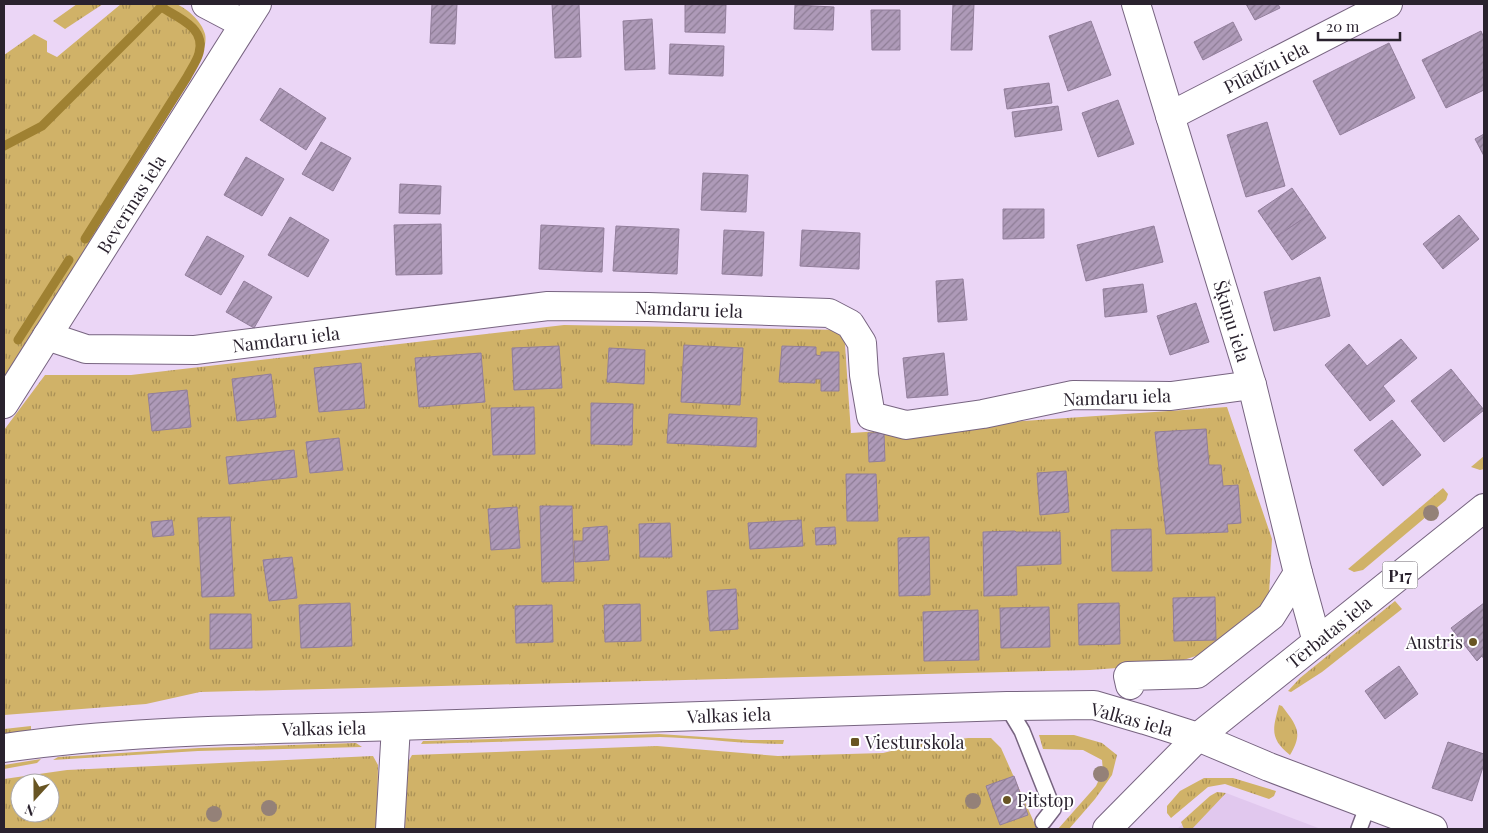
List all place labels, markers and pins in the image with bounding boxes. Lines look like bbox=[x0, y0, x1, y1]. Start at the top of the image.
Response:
place label: Austris bbox=[1405, 630, 1463, 654]
marker: Austris bbox=[1467, 636, 1479, 648]
place label: Viesturskola bbox=[864, 730, 964, 754]
marker: Viesturskola bbox=[849, 736, 861, 748]
place label: Pitstop bbox=[1017, 788, 1074, 812]
marker: Pitstop bbox=[1001, 794, 1013, 806]

